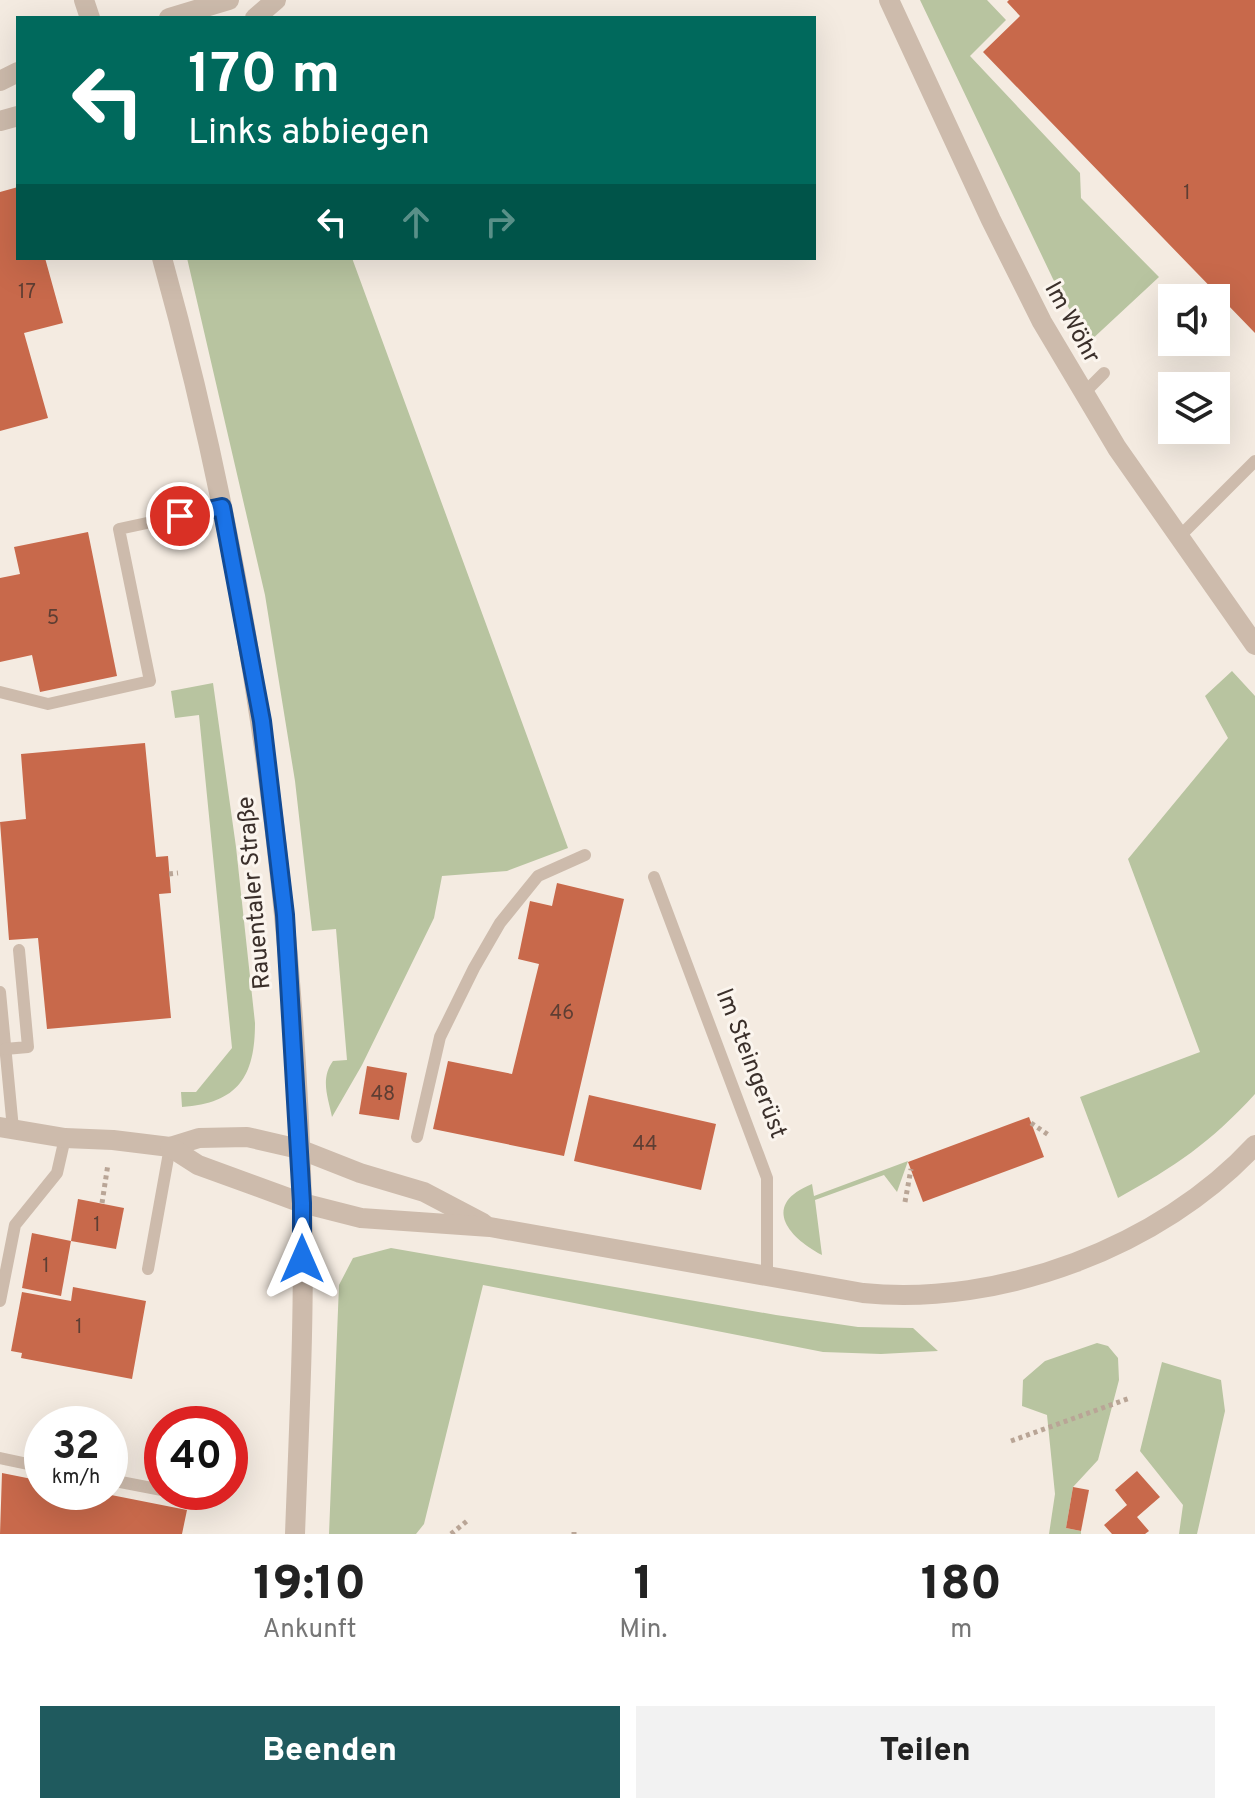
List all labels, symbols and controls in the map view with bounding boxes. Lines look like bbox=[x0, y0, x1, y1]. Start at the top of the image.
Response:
text: 170 m bbox=[188, 42, 340, 112]
icon: left bbox=[56, 48, 160, 152]
text: Links abbiegen bbox=[188, 111, 430, 157]
house number: 1 bbox=[1183, 181, 1191, 207]
icon: left bbox=[310, 200, 354, 244]
icon: ahead bbox=[394, 200, 438, 244]
icon: right bbox=[478, 200, 522, 244]
street label: Im Wöhr bbox=[1037, 277, 1106, 369]
house number: 17 bbox=[18, 280, 36, 306]
map controls bbox=[1158, 284, 1230, 444]
button: sound bbox=[1158, 284, 1230, 356]
button: layers bbox=[1158, 372, 1230, 444]
pin bbox=[146, 482, 214, 550]
icon: arrive bbox=[158, 494, 202, 538]
house number: 5 bbox=[47, 606, 59, 632]
street label: Rauentaler Straße bbox=[232, 795, 278, 991]
street label: Im Steingerüst bbox=[708, 985, 792, 1143]
house number: 46 bbox=[550, 1001, 574, 1027]
house number: 48 bbox=[371, 1082, 395, 1108]
house number: 44 bbox=[633, 1132, 657, 1158]
house number: 1 bbox=[93, 1213, 101, 1239]
position arrow bbox=[260, 1217, 344, 1301]
house number: 1 bbox=[42, 1254, 50, 1280]
house number: 1 bbox=[75, 1315, 83, 1341]
speed limit sign: 40 bbox=[144, 1406, 248, 1510]
text: 32 bbox=[52, 1423, 100, 1473]
text: km/h bbox=[52, 1465, 100, 1491]
text: 19:10 bbox=[253, 1556, 366, 1616]
text: 1 bbox=[634, 1556, 653, 1616]
text: 180 bbox=[921, 1556, 1002, 1616]
text: Ankunft bbox=[263, 1614, 357, 1647]
text: Min. bbox=[619, 1614, 667, 1647]
text: m bbox=[950, 1614, 972, 1647]
button: Beenden bbox=[40, 1706, 620, 1798]
button: Teilen bbox=[636, 1706, 1215, 1798]

